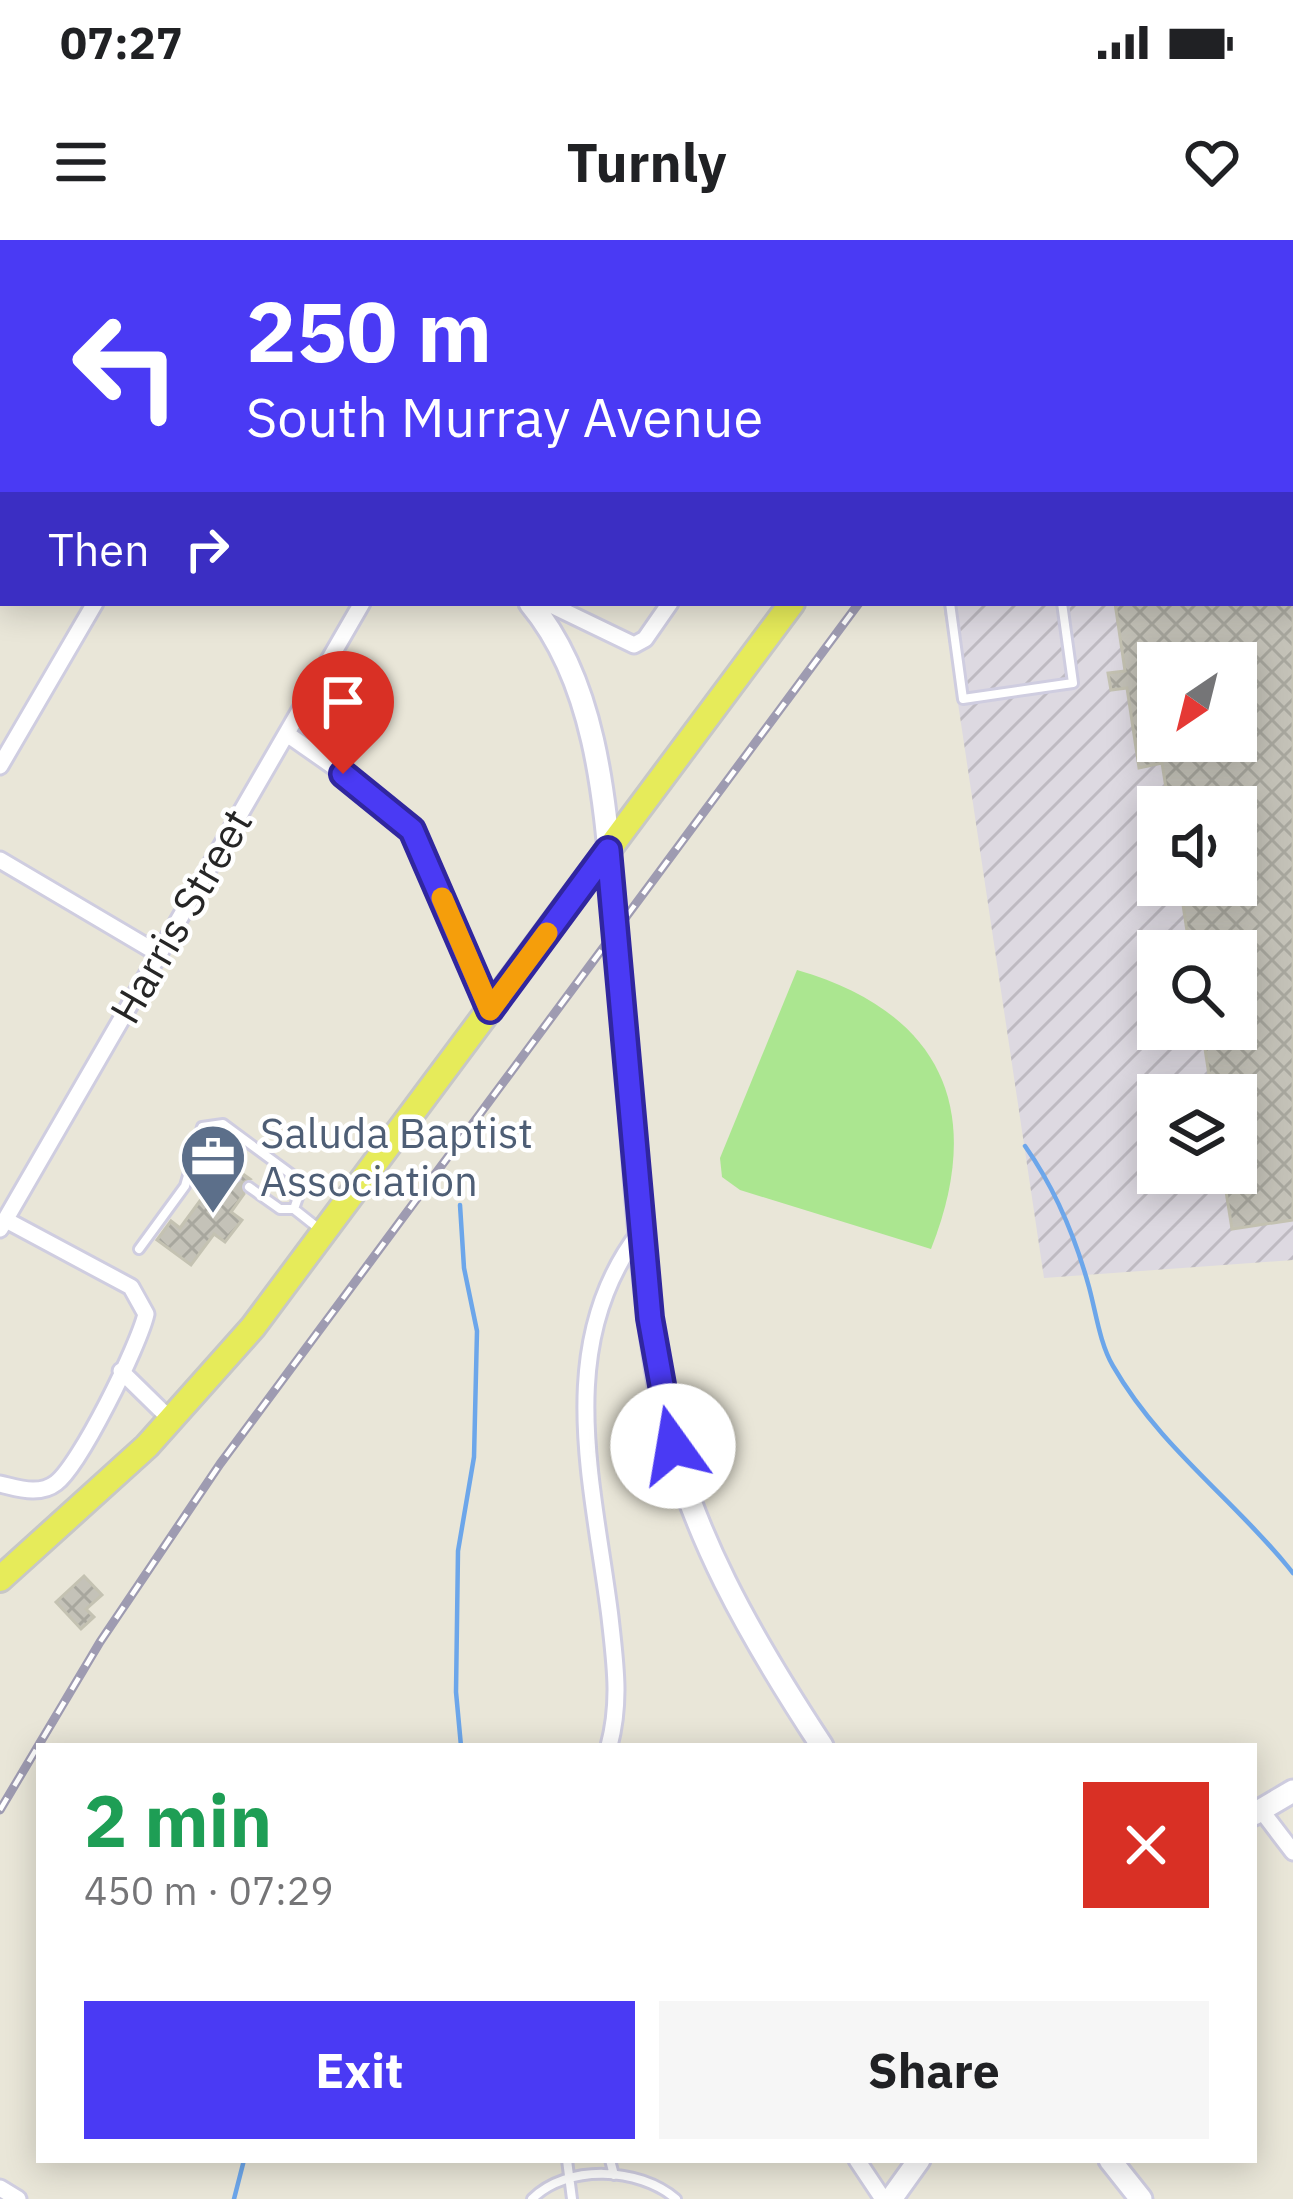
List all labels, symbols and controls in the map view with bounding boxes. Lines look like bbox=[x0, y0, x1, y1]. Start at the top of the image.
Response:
text: 07:27 bbox=[60, 13, 183, 71]
text: Turnly bbox=[566, 127, 727, 197]
icon: menu bbox=[48, 129, 114, 195]
icon: heart bbox=[1179, 129, 1245, 195]
text: 250 m bbox=[246, 276, 492, 385]
icon: left bbox=[48, 288, 204, 444]
text: South Murray Avenue bbox=[246, 382, 763, 452]
icon: right bbox=[174, 516, 240, 582]
text: Then bbox=[48, 520, 150, 578]
north arrow bbox=[1137, 642, 1257, 762]
map controls bbox=[1137, 642, 1257, 1194]
pin bbox=[292, 651, 394, 774]
icon: arrive bbox=[310, 669, 376, 735]
button: sound bbox=[1137, 786, 1257, 906]
street label: Harris Street bbox=[97, 798, 264, 1033]
button: search bbox=[1137, 930, 1257, 1050]
button: layers bbox=[1137, 1074, 1257, 1194]
place label: Saluda Baptist Association bbox=[260, 1105, 533, 1208]
office icon: Saluda Baptist Association bbox=[178, 1122, 248, 1216]
position arrow bbox=[610, 1383, 736, 1509]
text: 2 min bbox=[84, 1773, 272, 1867]
button: close bbox=[1083, 1782, 1209, 1908]
text: 450 m · 07:29 bbox=[84, 1865, 334, 1916]
button: Exit bbox=[84, 2001, 635, 2139]
button: Share bbox=[659, 2001, 1209, 2139]

